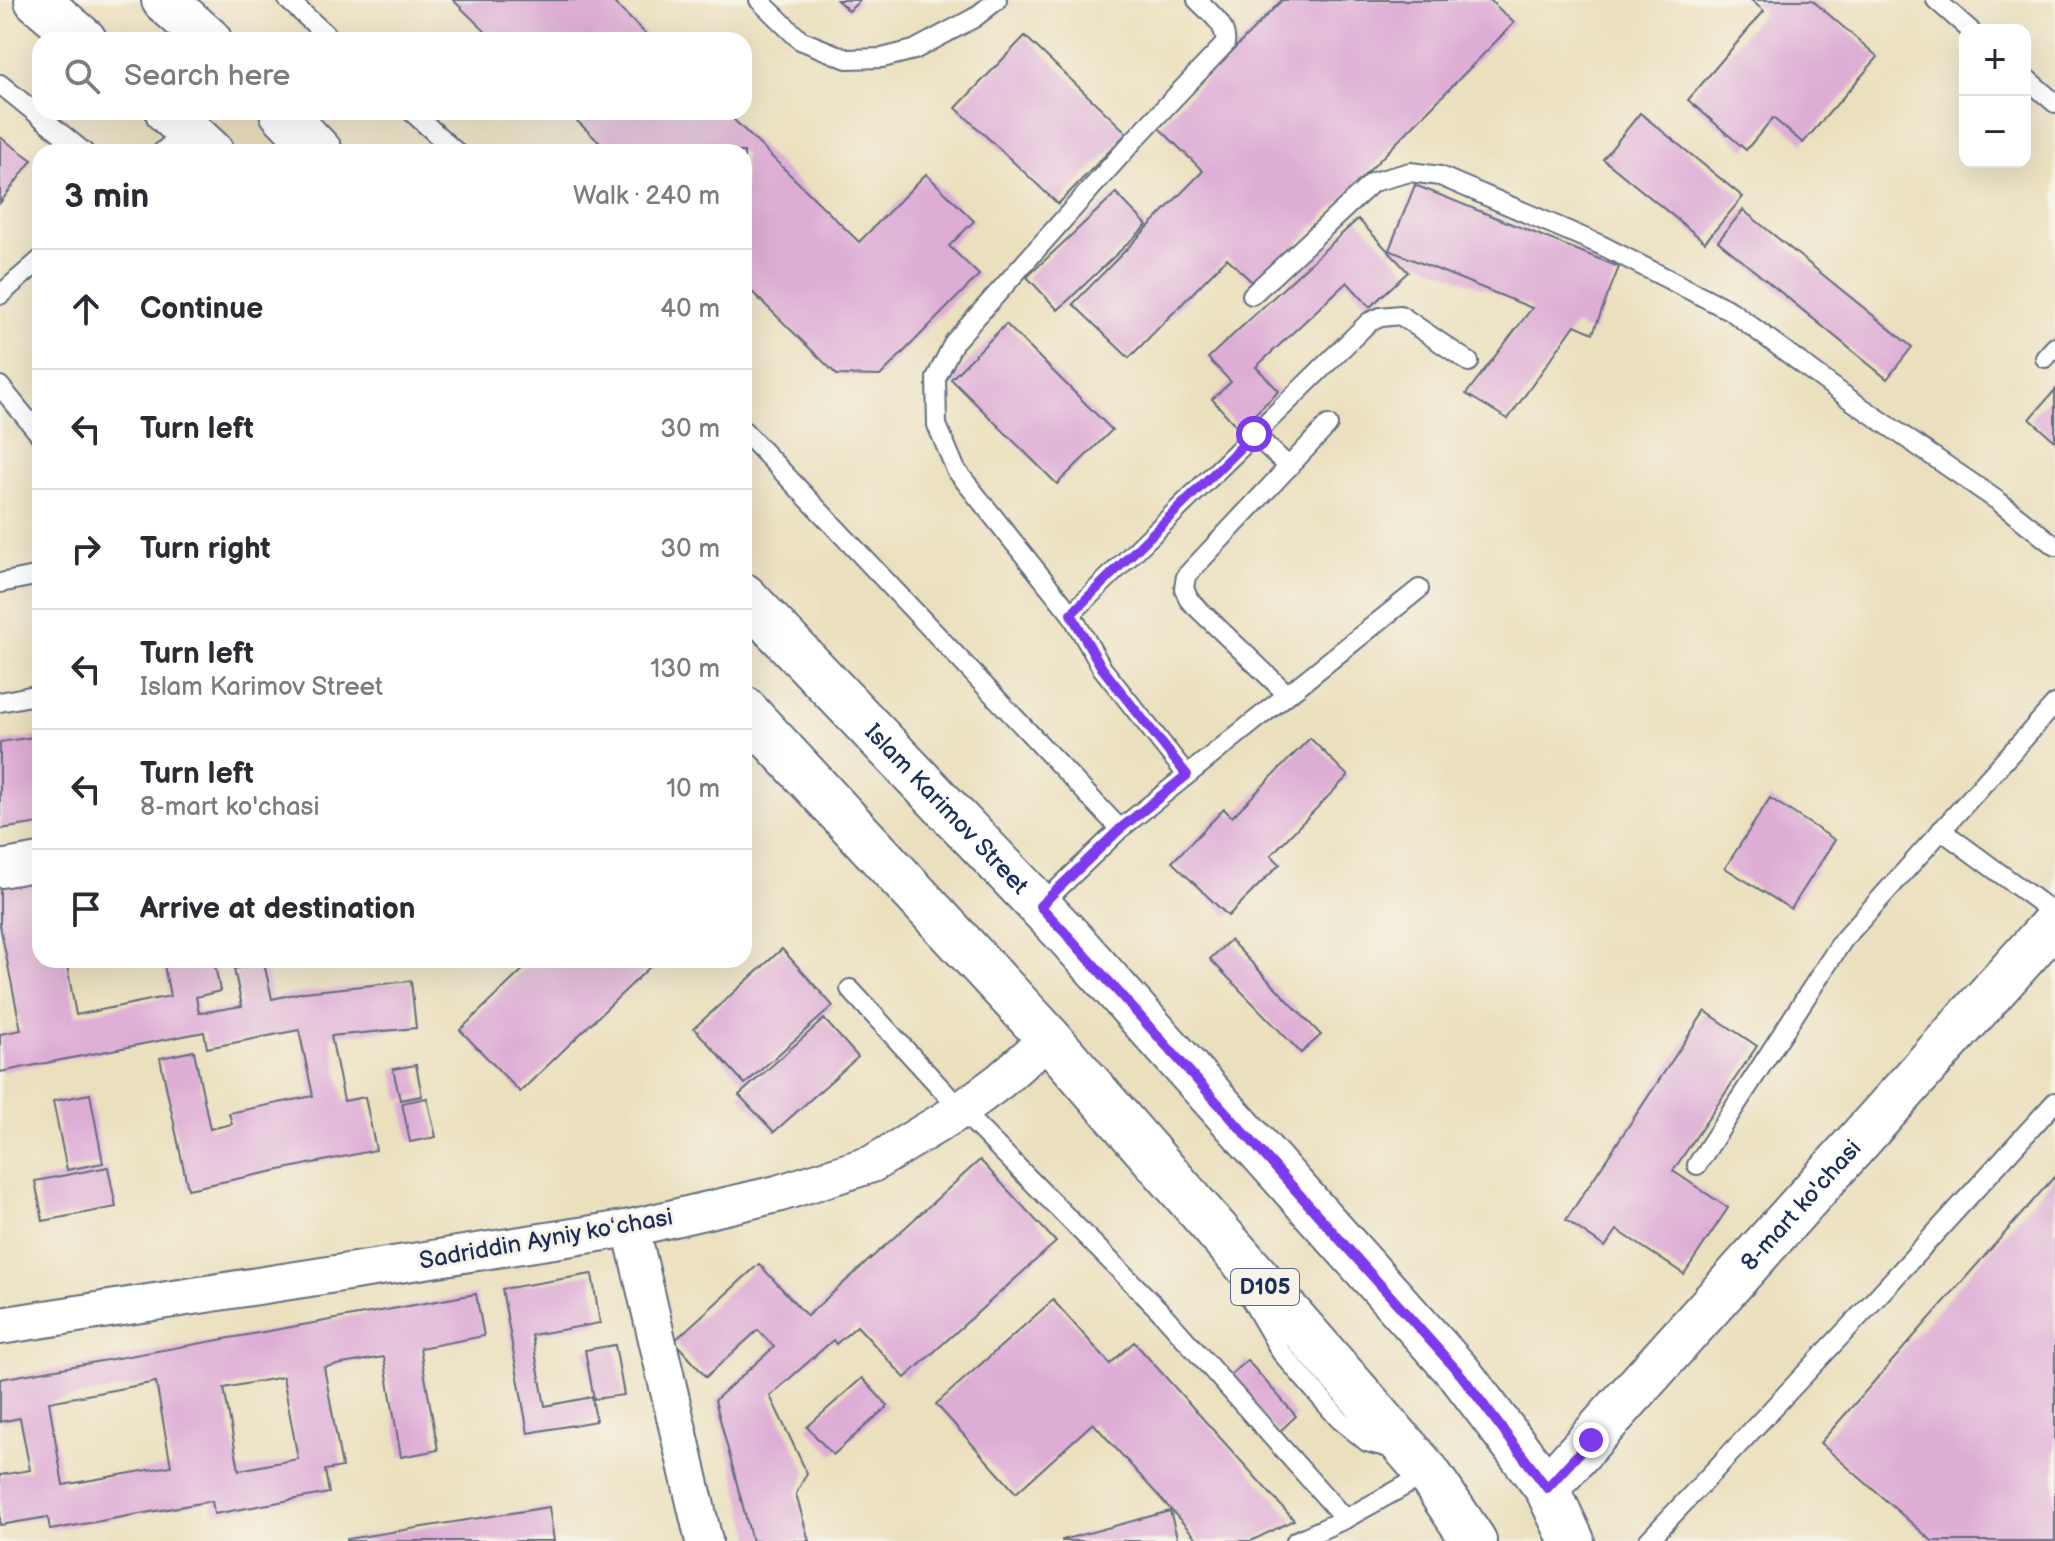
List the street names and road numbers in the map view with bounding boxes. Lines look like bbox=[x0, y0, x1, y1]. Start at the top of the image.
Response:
street label: Islam Karimov Street bbox=[859, 718, 1035, 901]
street label: 8-mart ko'chasi bbox=[1735, 1134, 1867, 1277]
street label: Sadriddin Ayniy koʻchasi bbox=[417, 1202, 675, 1276]
road number: D105 bbox=[1231, 1269, 1299, 1305]

